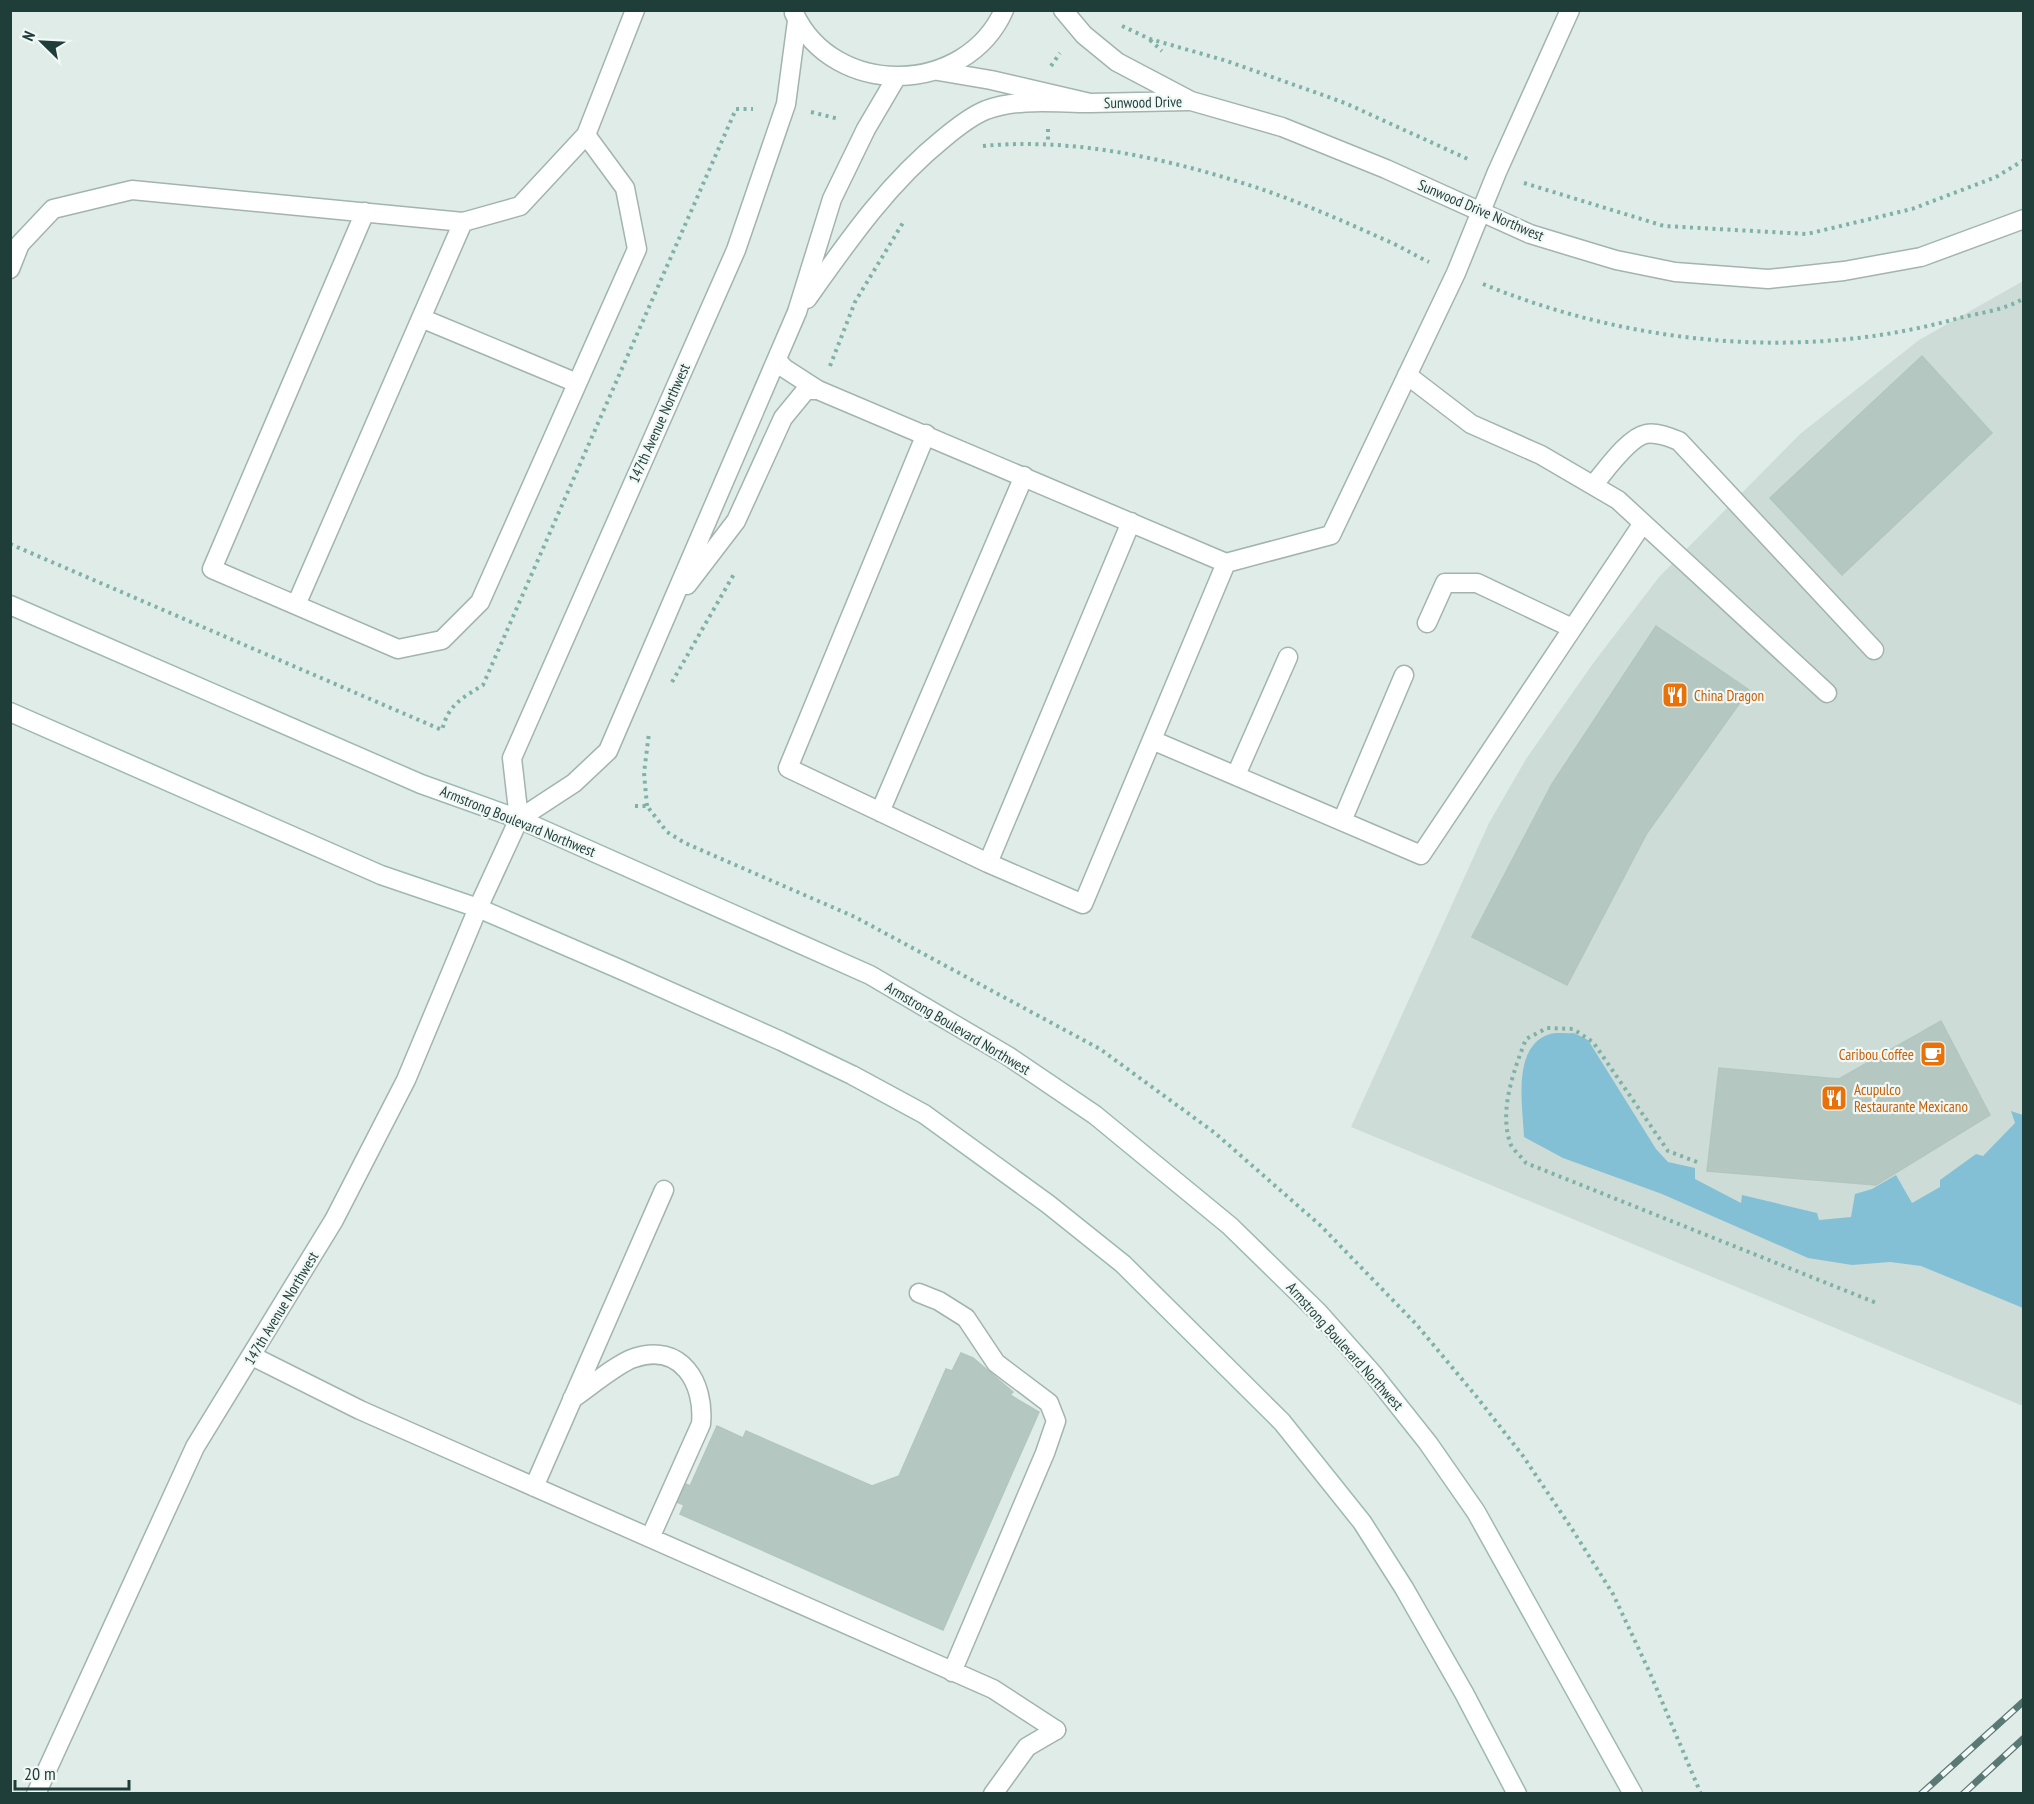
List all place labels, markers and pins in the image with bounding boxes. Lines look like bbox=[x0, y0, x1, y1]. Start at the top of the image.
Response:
restaurant icon: China Dragon bbox=[1660, 680, 1690, 710]
place label: China Dragon bbox=[1694, 686, 1764, 705]
cafe icon: Caribou Coffee bbox=[1918, 1039, 1948, 1069]
place label: Caribou Coffee bbox=[1839, 1045, 1914, 1064]
place label: Acupulco Restaurante Mexicano bbox=[1854, 1080, 1968, 1116]
restaurant icon: Acupulco Restaurante Mexicano bbox=[1819, 1083, 1849, 1113]

